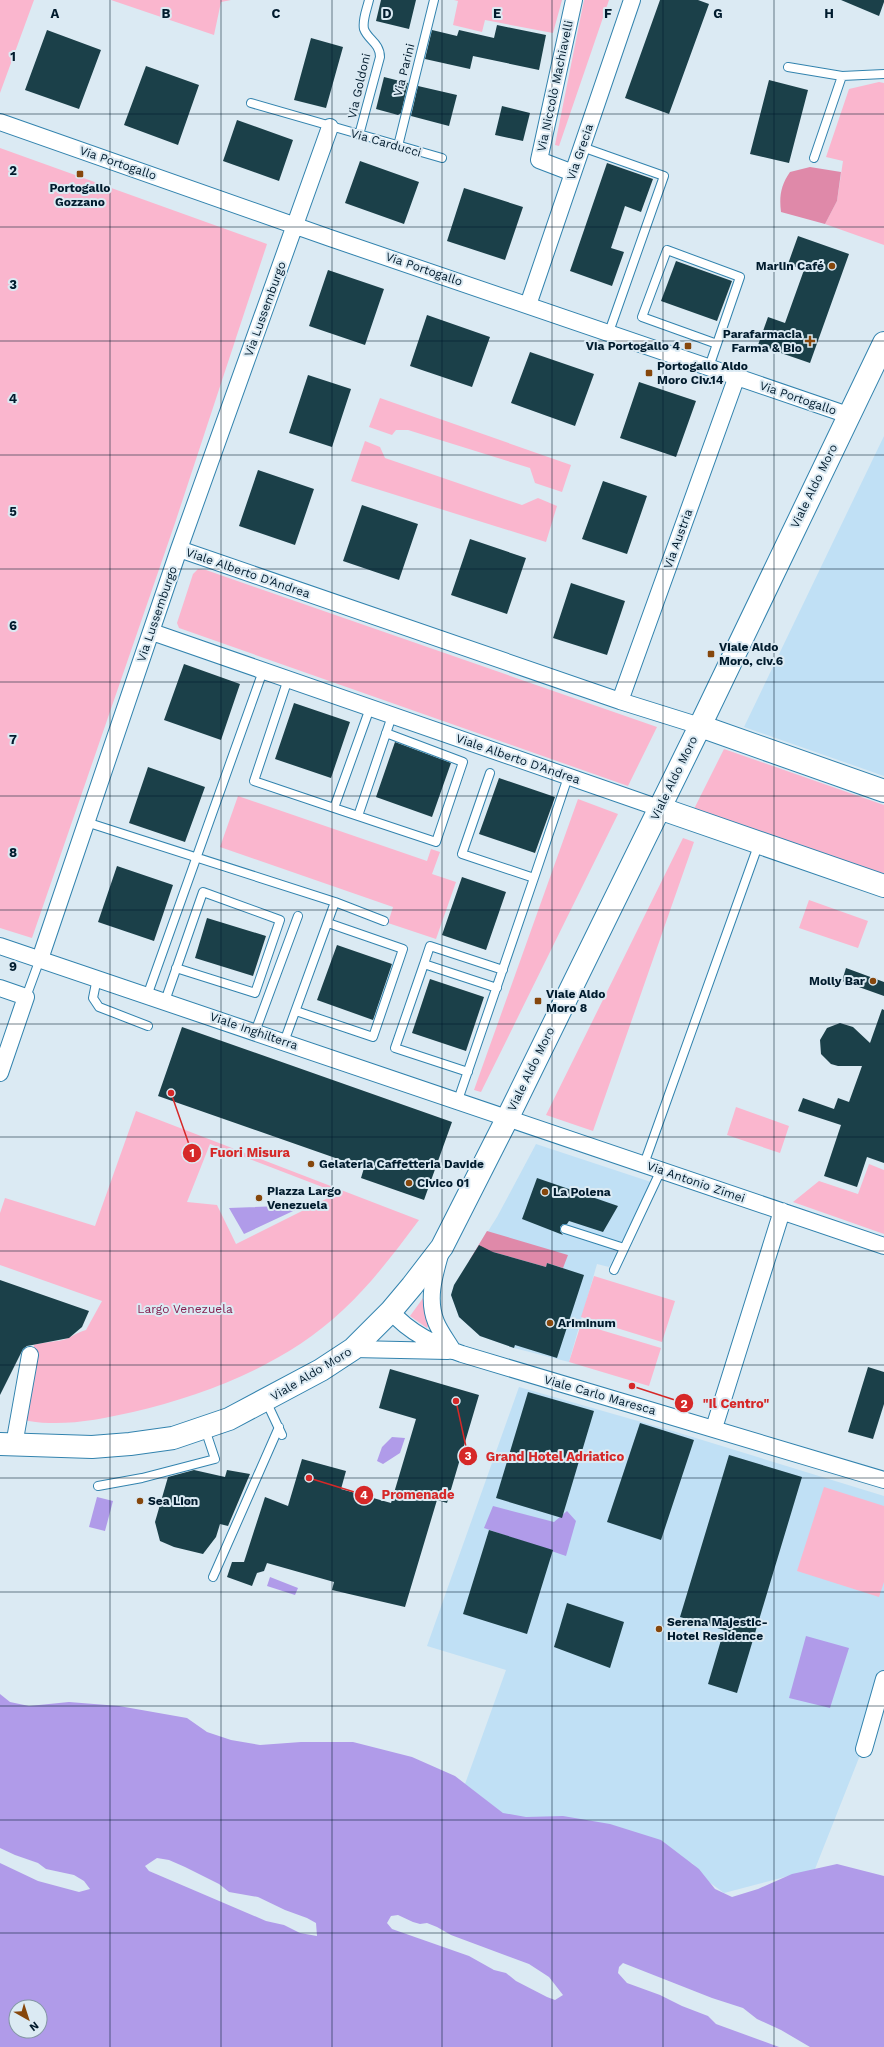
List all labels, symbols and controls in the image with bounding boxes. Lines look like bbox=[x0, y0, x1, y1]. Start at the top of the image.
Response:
text: A bbox=[51, 6, 60, 21]
text: B bbox=[162, 6, 171, 21]
text: C bbox=[272, 6, 281, 21]
text: D bbox=[382, 6, 392, 21]
text: E bbox=[493, 6, 501, 21]
text: F bbox=[604, 6, 612, 21]
text: G bbox=[713, 6, 723, 21]
text: H bbox=[824, 6, 834, 21]
street label: Via Niccolò Machiavelli bbox=[534, 19, 576, 153]
street label: Via Parini bbox=[391, 42, 417, 98]
text: 1 bbox=[10, 49, 16, 64]
street label: Via Goldoni bbox=[345, 52, 373, 120]
street label: Via Grecia bbox=[564, 122, 596, 182]
street label: Via Carducci bbox=[349, 126, 423, 160]
street label: Via Portogallo bbox=[78, 143, 158, 183]
text: 2 bbox=[9, 163, 17, 178]
marker: Portogallo Gozzano bbox=[75, 169, 85, 179]
place label: Portogallo Gozzano bbox=[49, 181, 111, 209]
street label: Via Portogallo bbox=[384, 249, 464, 289]
place label: Marlin Café bbox=[756, 259, 824, 273]
street label: Via Lussemburgo bbox=[241, 260, 289, 358]
marker: Marlin Café bbox=[827, 261, 837, 271]
text: 3 bbox=[9, 277, 17, 292]
place label: Parafarmacia Farma & Bio bbox=[723, 327, 802, 355]
marker: Parafarmacia Farma & Bio bbox=[805, 336, 815, 346]
place label: Via Portogallo 4 bbox=[586, 339, 680, 353]
marker: Via Portogallo 4 bbox=[683, 341, 693, 351]
place label: Portogallo Aldo Moro Civ.14 bbox=[657, 359, 748, 387]
marker: Portogallo Aldo Moro Civ.14 bbox=[644, 368, 654, 378]
street label: Via Portogallo bbox=[758, 378, 838, 418]
text: 4 bbox=[9, 391, 18, 406]
street label: Viale Aldo Moro bbox=[788, 442, 840, 530]
text: 5 bbox=[9, 504, 17, 519]
street label: Via Austria bbox=[661, 507, 695, 571]
street label: Viale Alberto D'Andrea bbox=[184, 545, 312, 601]
street label: Via Lussemburgo bbox=[134, 564, 180, 664]
text: 6 bbox=[9, 618, 17, 633]
place label: Viale Aldo Moro, civ.6 bbox=[719, 640, 783, 668]
marker: Viale Aldo Moro, civ.6 bbox=[706, 649, 716, 659]
street label: Viale Alberto D'Andrea bbox=[454, 731, 582, 787]
text: 7 bbox=[9, 732, 17, 747]
street label: Viale Aldo Moro bbox=[648, 734, 700, 822]
text: 8 bbox=[9, 845, 17, 860]
text: 9 bbox=[9, 959, 17, 974]
place label: Molly Bar bbox=[809, 974, 866, 988]
marker: Molly Bar bbox=[868, 976, 878, 986]
place label: Viale Aldo Moro 8 bbox=[546, 987, 605, 1015]
marker: Viale Aldo Moro 8 bbox=[533, 996, 543, 1006]
street label: Viale Inghilterra bbox=[208, 1009, 300, 1053]
street label: Viale Aldo Moro bbox=[505, 1025, 557, 1113]
callout: Fuori Misura bbox=[182, 1140, 298, 1165]
text: Fuori Misura bbox=[210, 1145, 291, 1160]
text: 1 bbox=[189, 1146, 195, 1160]
place label: Gelateria Caffetteria Davide bbox=[319, 1157, 484, 1171]
marker: Gelateria Caffetteria Davide bbox=[306, 1159, 316, 1169]
street label: Via Antonio Zimei bbox=[645, 1159, 747, 1205]
place label: Civico 01 bbox=[417, 1176, 469, 1190]
marker: Civico 01 bbox=[404, 1178, 414, 1188]
place label: Piazza Largo Venezuela bbox=[267, 1184, 341, 1212]
place label: La Polena bbox=[553, 1185, 611, 1199]
marker: La Polena bbox=[540, 1187, 550, 1197]
marker: Piazza Largo Venezuela bbox=[254, 1193, 264, 1203]
park label: Largo Venezuela bbox=[137, 1302, 233, 1316]
place label: Ariminum bbox=[558, 1316, 616, 1330]
marker: Ariminum bbox=[545, 1318, 555, 1328]
street label: Viale Aldo Moro bbox=[268, 1344, 354, 1404]
street label: Viale Carlo Maresca bbox=[542, 1372, 658, 1418]
callout: "Il Centro" bbox=[674, 1391, 777, 1416]
text: "Il Centro" bbox=[703, 1396, 769, 1411]
text: 2 bbox=[680, 1397, 688, 1411]
callout: Grand Hotel Adriatico bbox=[458, 1444, 633, 1469]
text: 3 bbox=[464, 1449, 472, 1463]
text: Grand Hotel Adriatico bbox=[486, 1449, 624, 1464]
callout: Promenade bbox=[354, 1482, 462, 1507]
text: Promenade bbox=[382, 1487, 455, 1502]
text: 4 bbox=[360, 1488, 368, 1502]
place label: Sea Lion bbox=[148, 1494, 198, 1508]
marker: Sea Lion bbox=[135, 1496, 145, 1506]
place label: Serena Majestic- Hotel Residence bbox=[667, 1615, 768, 1643]
marker: Serena Majestic- Hotel Residence bbox=[654, 1624, 664, 1634]
north arrow bbox=[8, 1999, 48, 2039]
text: N bbox=[27, 2019, 41, 2034]

